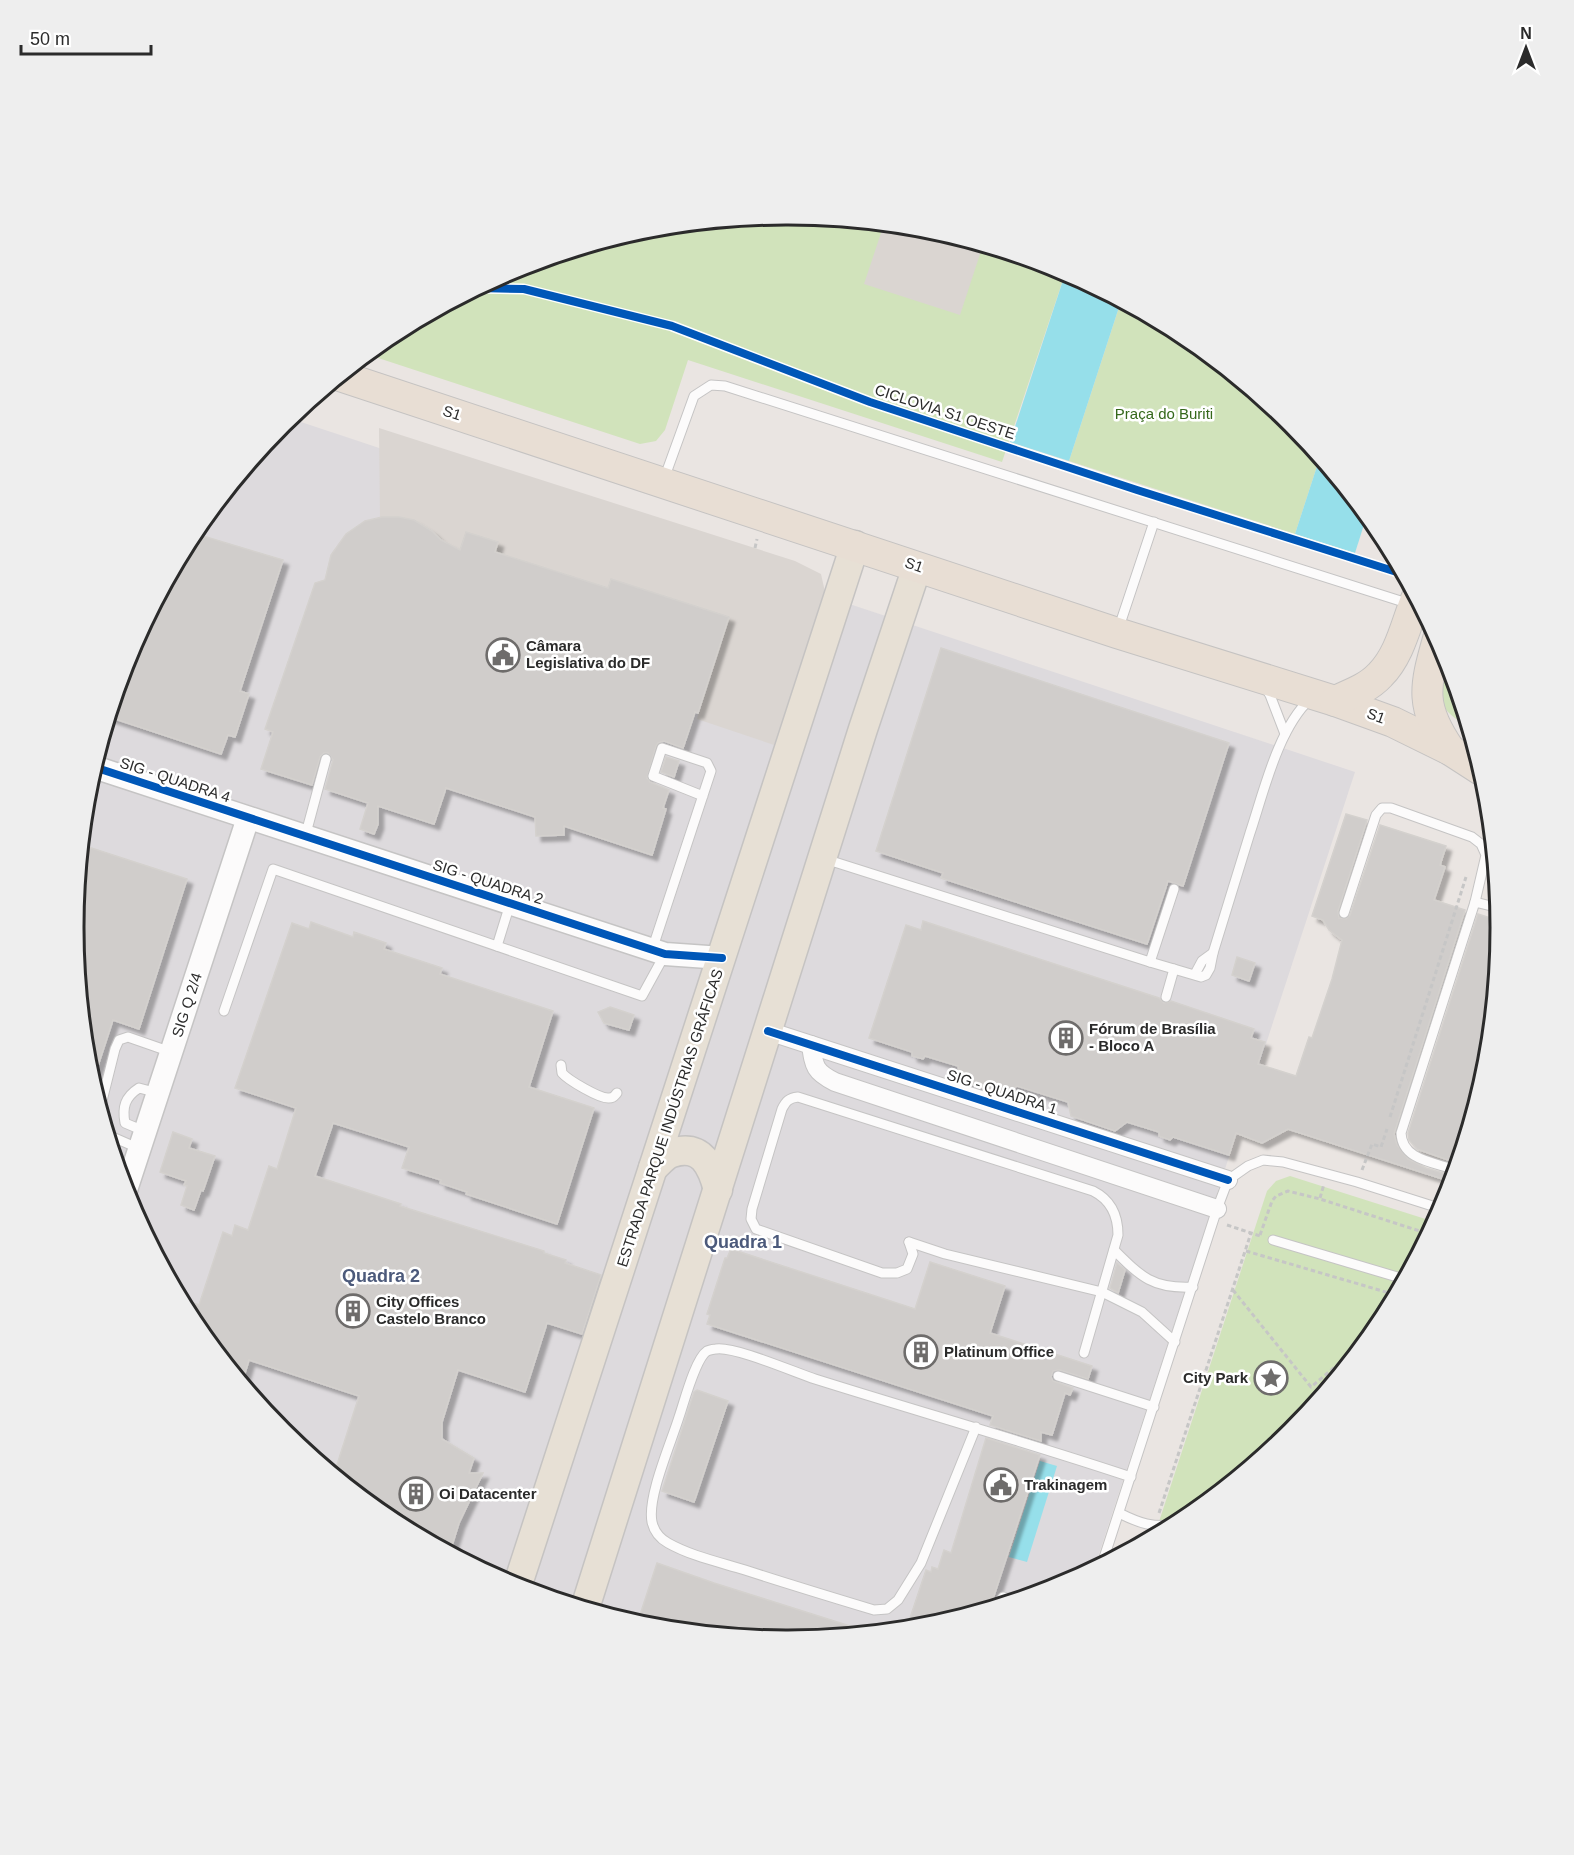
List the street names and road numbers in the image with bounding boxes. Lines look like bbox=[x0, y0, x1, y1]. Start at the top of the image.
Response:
street label: CICLOVIA S1 OESTE bbox=[873, 381, 1018, 442]
street label: S1 bbox=[441, 402, 464, 423]
street label: S1 bbox=[903, 554, 926, 576]
street label: S1 bbox=[1365, 704, 1388, 727]
street label: SIG - QUADRA 4 bbox=[118, 754, 232, 805]
street label: SIG - QUADRA 2 bbox=[431, 856, 545, 907]
street label: ESTRADA PARQUE INDÚSTRIAS GRÁFICAS bbox=[613, 967, 726, 1269]
street label: SIG Q 2/4 bbox=[168, 970, 205, 1039]
street label: SIG - QUADRA 1 bbox=[945, 1066, 1059, 1117]

